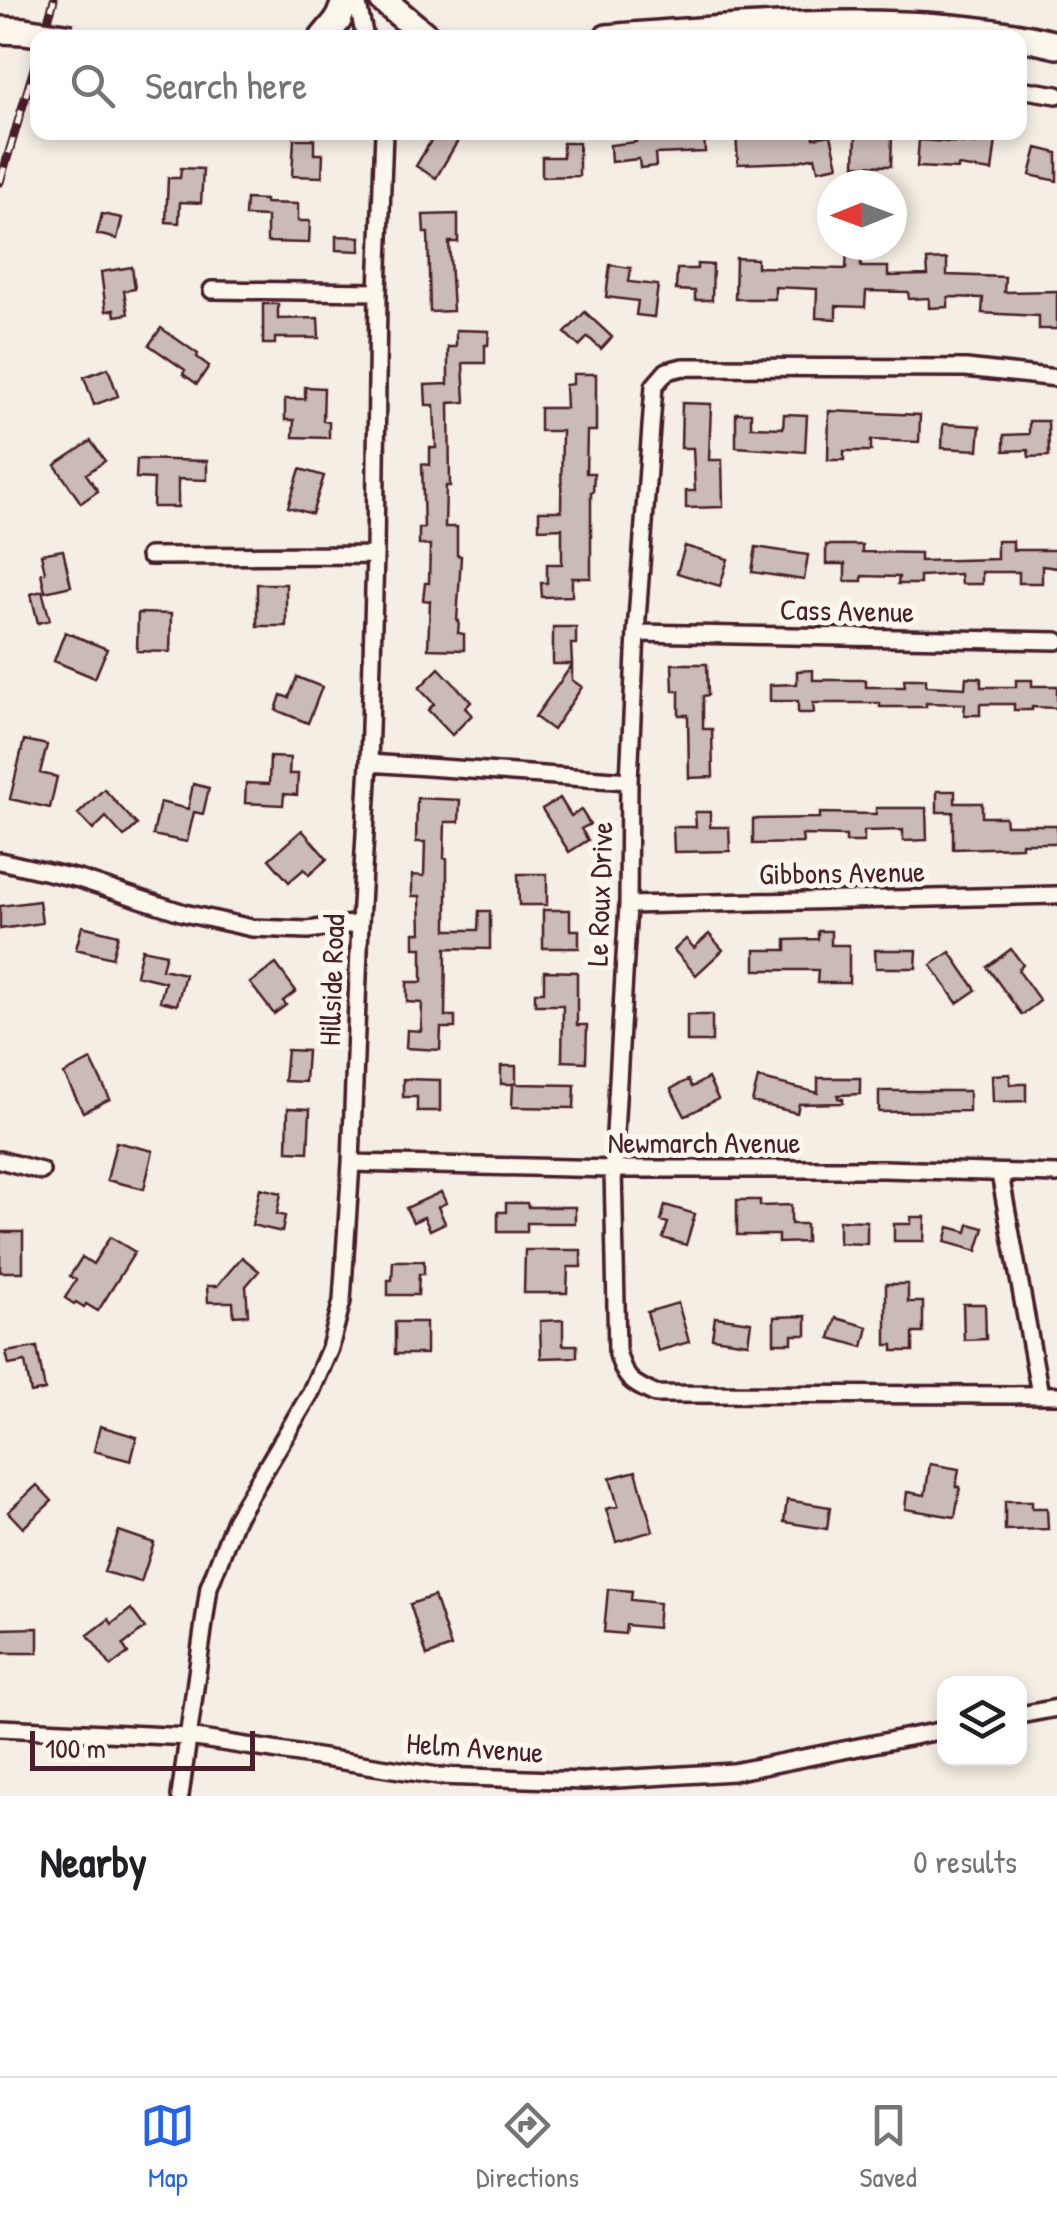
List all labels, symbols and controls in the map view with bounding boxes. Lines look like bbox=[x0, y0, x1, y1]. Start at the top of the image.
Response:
search box bbox=[30, 30, 1027, 140]
icon: search bbox=[65, 58, 120, 113]
text: Search here bbox=[145, 59, 307, 111]
north arrow bbox=[817, 170, 907, 260]
street label: Cass Avenue bbox=[780, 589, 915, 631]
street label: Le Roux Drive bbox=[576, 821, 622, 967]
street label: Gibbons Avenue bbox=[759, 851, 925, 893]
street label: Hillside Road bbox=[309, 913, 353, 1046]
street label: Newmarch Avenue bbox=[608, 1122, 800, 1162]
map controls bbox=[937, 1676, 1027, 1766]
button: layers bbox=[937, 1676, 1027, 1766]
street label: Helm Avenue bbox=[405, 1722, 545, 1772]
scale bar bbox=[30, 1726, 255, 1770]
text: 100 m bbox=[45, 1729, 106, 1767]
text: Nearby bbox=[40, 1833, 147, 1890]
text: 0 results bbox=[913, 1840, 1017, 1883]
tab: Map bbox=[140, 2098, 195, 2196]
tab: Directions bbox=[476, 2098, 579, 2196]
tab: Saved bbox=[860, 2098, 917, 2196]

